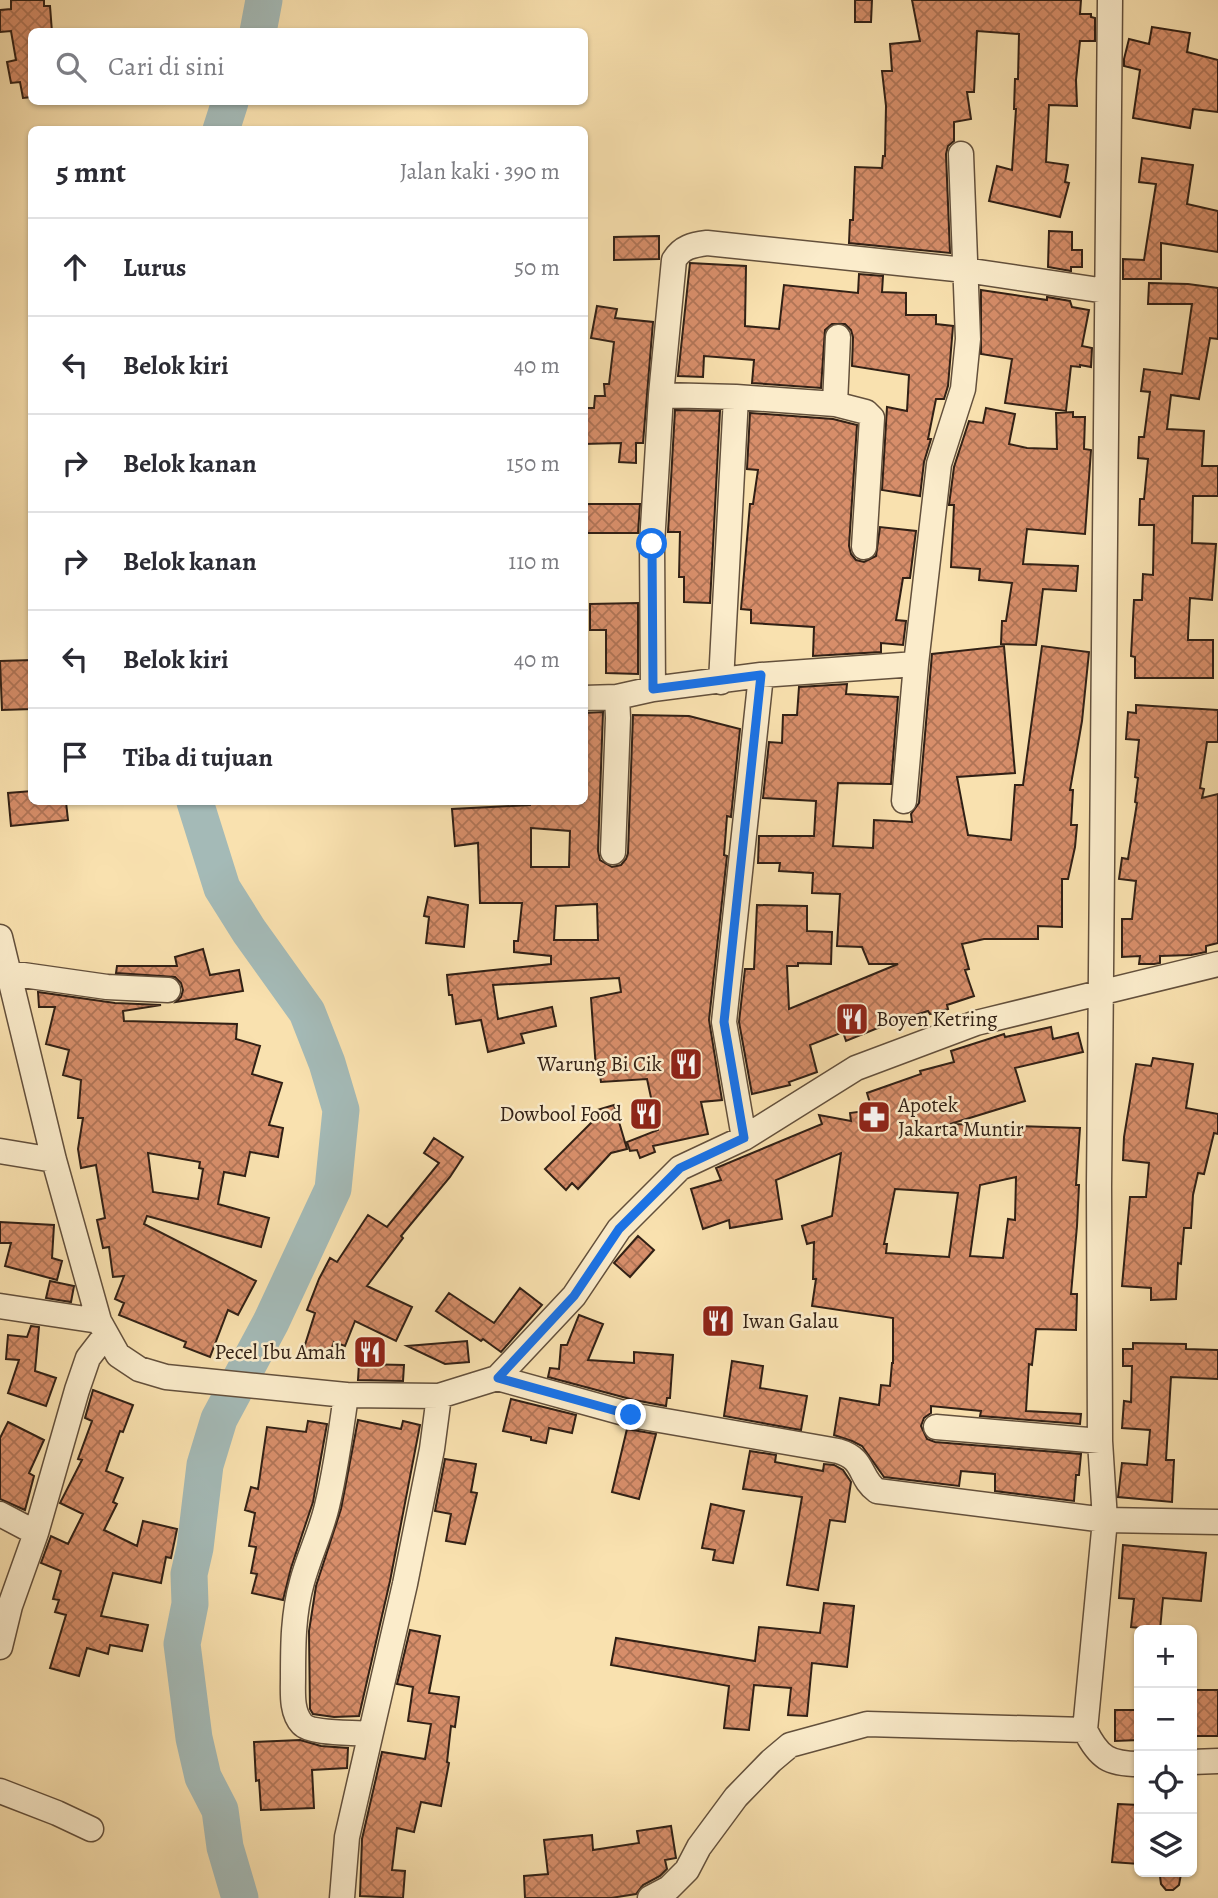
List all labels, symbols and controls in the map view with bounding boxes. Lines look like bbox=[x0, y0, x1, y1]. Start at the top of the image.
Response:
search box bbox=[28, 28, 588, 105]
icon: search bbox=[52, 48, 90, 86]
text: Cari di sini bbox=[108, 49, 225, 84]
text: 5 mnt bbox=[56, 152, 126, 192]
text: Jalan kaki · 390 m bbox=[400, 156, 560, 187]
icon: ahead bbox=[56, 248, 94, 286]
text: Lurus bbox=[123, 250, 186, 285]
text: 50 m bbox=[514, 252, 560, 283]
icon: left bbox=[56, 346, 94, 384]
text: Belok kiri bbox=[123, 348, 229, 383]
text: 40 m bbox=[514, 350, 560, 381]
icon: right bbox=[56, 444, 94, 482]
text: Belok kanan bbox=[123, 446, 257, 481]
text: 150 m bbox=[506, 448, 560, 479]
route start bbox=[636, 528, 667, 559]
icon: right bbox=[56, 542, 94, 580]
text: Belok kanan bbox=[123, 544, 257, 579]
text: 110 m bbox=[508, 546, 560, 577]
icon: left bbox=[56, 640, 94, 678]
text: Belok kiri bbox=[123, 642, 229, 677]
text: 40 m bbox=[514, 644, 560, 675]
icon: arrive bbox=[56, 738, 94, 776]
text: Tiba di tujuan bbox=[123, 740, 273, 775]
restaurant icon: Boyen Ketring bbox=[833, 1000, 871, 1038]
place label: Boyen Ketring bbox=[876, 1005, 998, 1033]
restaurant icon: Warung Bi Cik bbox=[667, 1045, 705, 1083]
place label: Warung Bi Cik bbox=[536, 1050, 663, 1078]
place label: Apotek Jakarta Muntir bbox=[897, 1091, 1024, 1143]
restaurant icon: Dowbool Food bbox=[627, 1095, 665, 1133]
pharmacy icon: Apotek Jakarta Muntir bbox=[855, 1098, 893, 1136]
place label: Dowbool Food bbox=[499, 1100, 623, 1128]
restaurant icon: Iwan Galau bbox=[699, 1302, 737, 1340]
place label: Iwan Galau bbox=[742, 1307, 839, 1335]
restaurant icon: Pecel Ibu Amah bbox=[351, 1333, 389, 1371]
place label: Pecel Ibu Amah bbox=[215, 1338, 346, 1366]
route end bbox=[615, 1399, 646, 1430]
map controls bbox=[1134, 1625, 1197, 1877]
button: + bbox=[1134, 1625, 1197, 1688]
button: − bbox=[1134, 1688, 1197, 1751]
button: locate bbox=[1134, 1751, 1197, 1814]
button: layers bbox=[1134, 1814, 1197, 1877]

